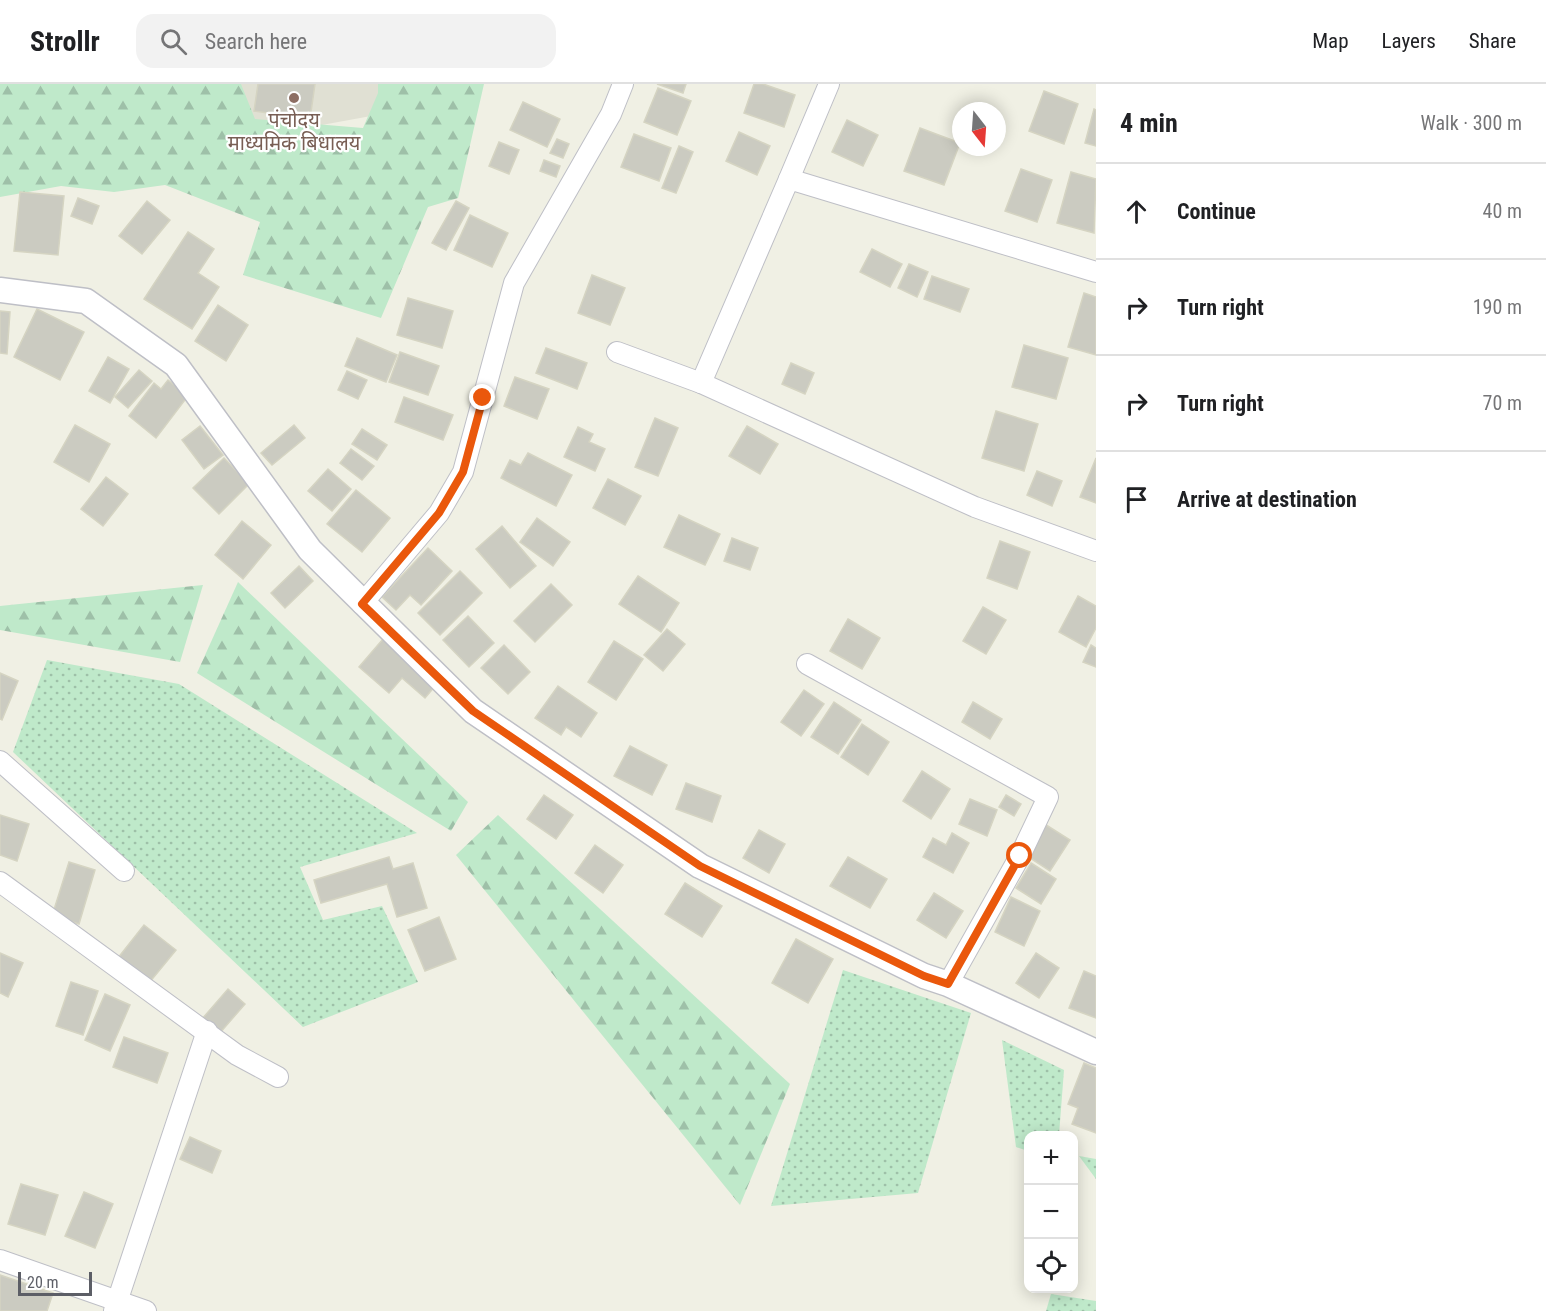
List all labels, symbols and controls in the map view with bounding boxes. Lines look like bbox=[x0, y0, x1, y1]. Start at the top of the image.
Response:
search box bbox=[136, 14, 556, 68]
text: Strollr bbox=[30, 25, 100, 58]
icon: search bbox=[157, 25, 190, 58]
text: Search here bbox=[205, 29, 307, 54]
text: Map bbox=[1312, 29, 1349, 53]
text: Layers bbox=[1382, 29, 1436, 53]
text: Share bbox=[1469, 29, 1516, 53]
marker: पंचोदय माध्यमिक बिधालय bbox=[287, 91, 301, 105]
north arrow bbox=[952, 102, 1006, 156]
place label: पंचोदय माध्यमिक बिधालय bbox=[228, 108, 361, 155]
text: 4 min bbox=[1120, 108, 1178, 138]
text: Walk · 300 m bbox=[1421, 111, 1522, 135]
icon: ahead bbox=[1120, 195, 1153, 228]
text: Continue bbox=[1177, 199, 1256, 224]
text: 40 m bbox=[1483, 199, 1522, 223]
icon: right bbox=[1120, 291, 1153, 324]
text: Turn right bbox=[1177, 295, 1264, 320]
text: 190 m bbox=[1473, 295, 1522, 319]
route end bbox=[469, 384, 495, 410]
icon: right bbox=[1120, 387, 1153, 420]
text: Turn right bbox=[1177, 391, 1264, 416]
text: 70 m bbox=[1483, 391, 1522, 415]
icon: arrive bbox=[1120, 483, 1153, 516]
text: Arrive at destination bbox=[1177, 487, 1357, 512]
route start bbox=[1006, 842, 1032, 868]
map controls bbox=[1024, 1131, 1078, 1293]
button: + bbox=[1024, 1131, 1078, 1185]
button: − bbox=[1024, 1185, 1078, 1239]
button: locate bbox=[1024, 1239, 1078, 1293]
scale bar bbox=[18, 1269, 92, 1296]
text: 20 m bbox=[27, 1273, 59, 1292]

